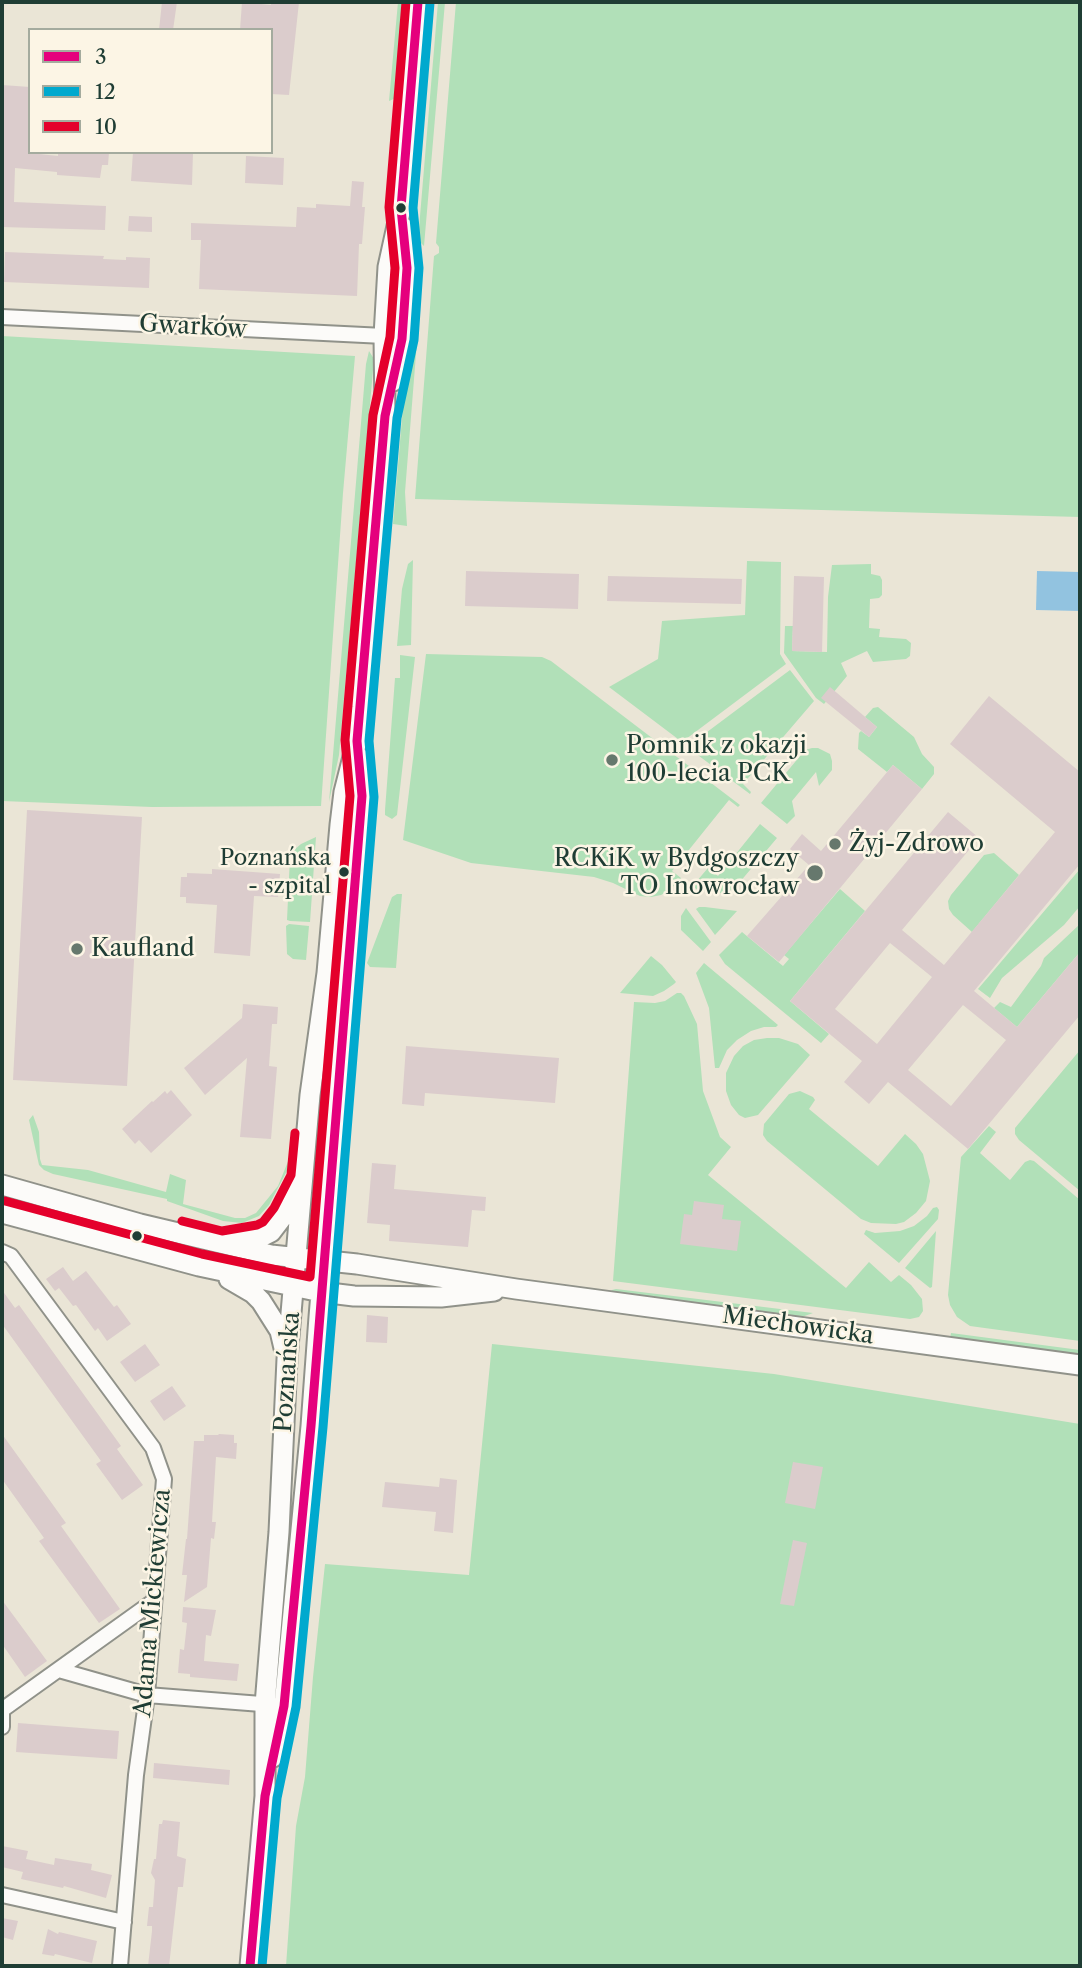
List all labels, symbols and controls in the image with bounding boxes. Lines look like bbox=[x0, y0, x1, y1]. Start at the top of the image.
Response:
legend bbox=[28, 28, 273, 154]
text: 3 bbox=[95, 44, 107, 69]
text: 12 bbox=[95, 79, 116, 104]
text: 10 bbox=[95, 114, 117, 139]
unlabelled marker bbox=[394, 201, 408, 215]
street label: Gwarków bbox=[138, 310, 248, 344]
place label: Pomnik z okazji 100-lecia PCK bbox=[626, 732, 807, 788]
marker: Pomnik z okazji 100-lecia PCK bbox=[604, 752, 620, 768]
place label: Żyj-Zdrowo bbox=[849, 830, 984, 858]
marker: Żyj-Zdrowo bbox=[827, 836, 843, 852]
place label: RCKiK w Bydgoszczy TO Inowrocław bbox=[554, 845, 799, 901]
place label: Poznańska - szpital bbox=[220, 846, 331, 898]
marker: RCKiK w Bydgoszczy TO Inowrocław bbox=[805, 863, 825, 883]
marker: Poznańska - szpital bbox=[337, 865, 351, 879]
place label: Kaufland bbox=[91, 935, 195, 963]
marker: Kaufland bbox=[69, 941, 85, 957]
unlabelled marker bbox=[130, 1229, 144, 1243]
street label: Miechowicka bbox=[721, 1301, 875, 1351]
street label: Poznańska bbox=[269, 1311, 307, 1433]
street label: Adama Mickiewicza bbox=[129, 1488, 177, 1718]

